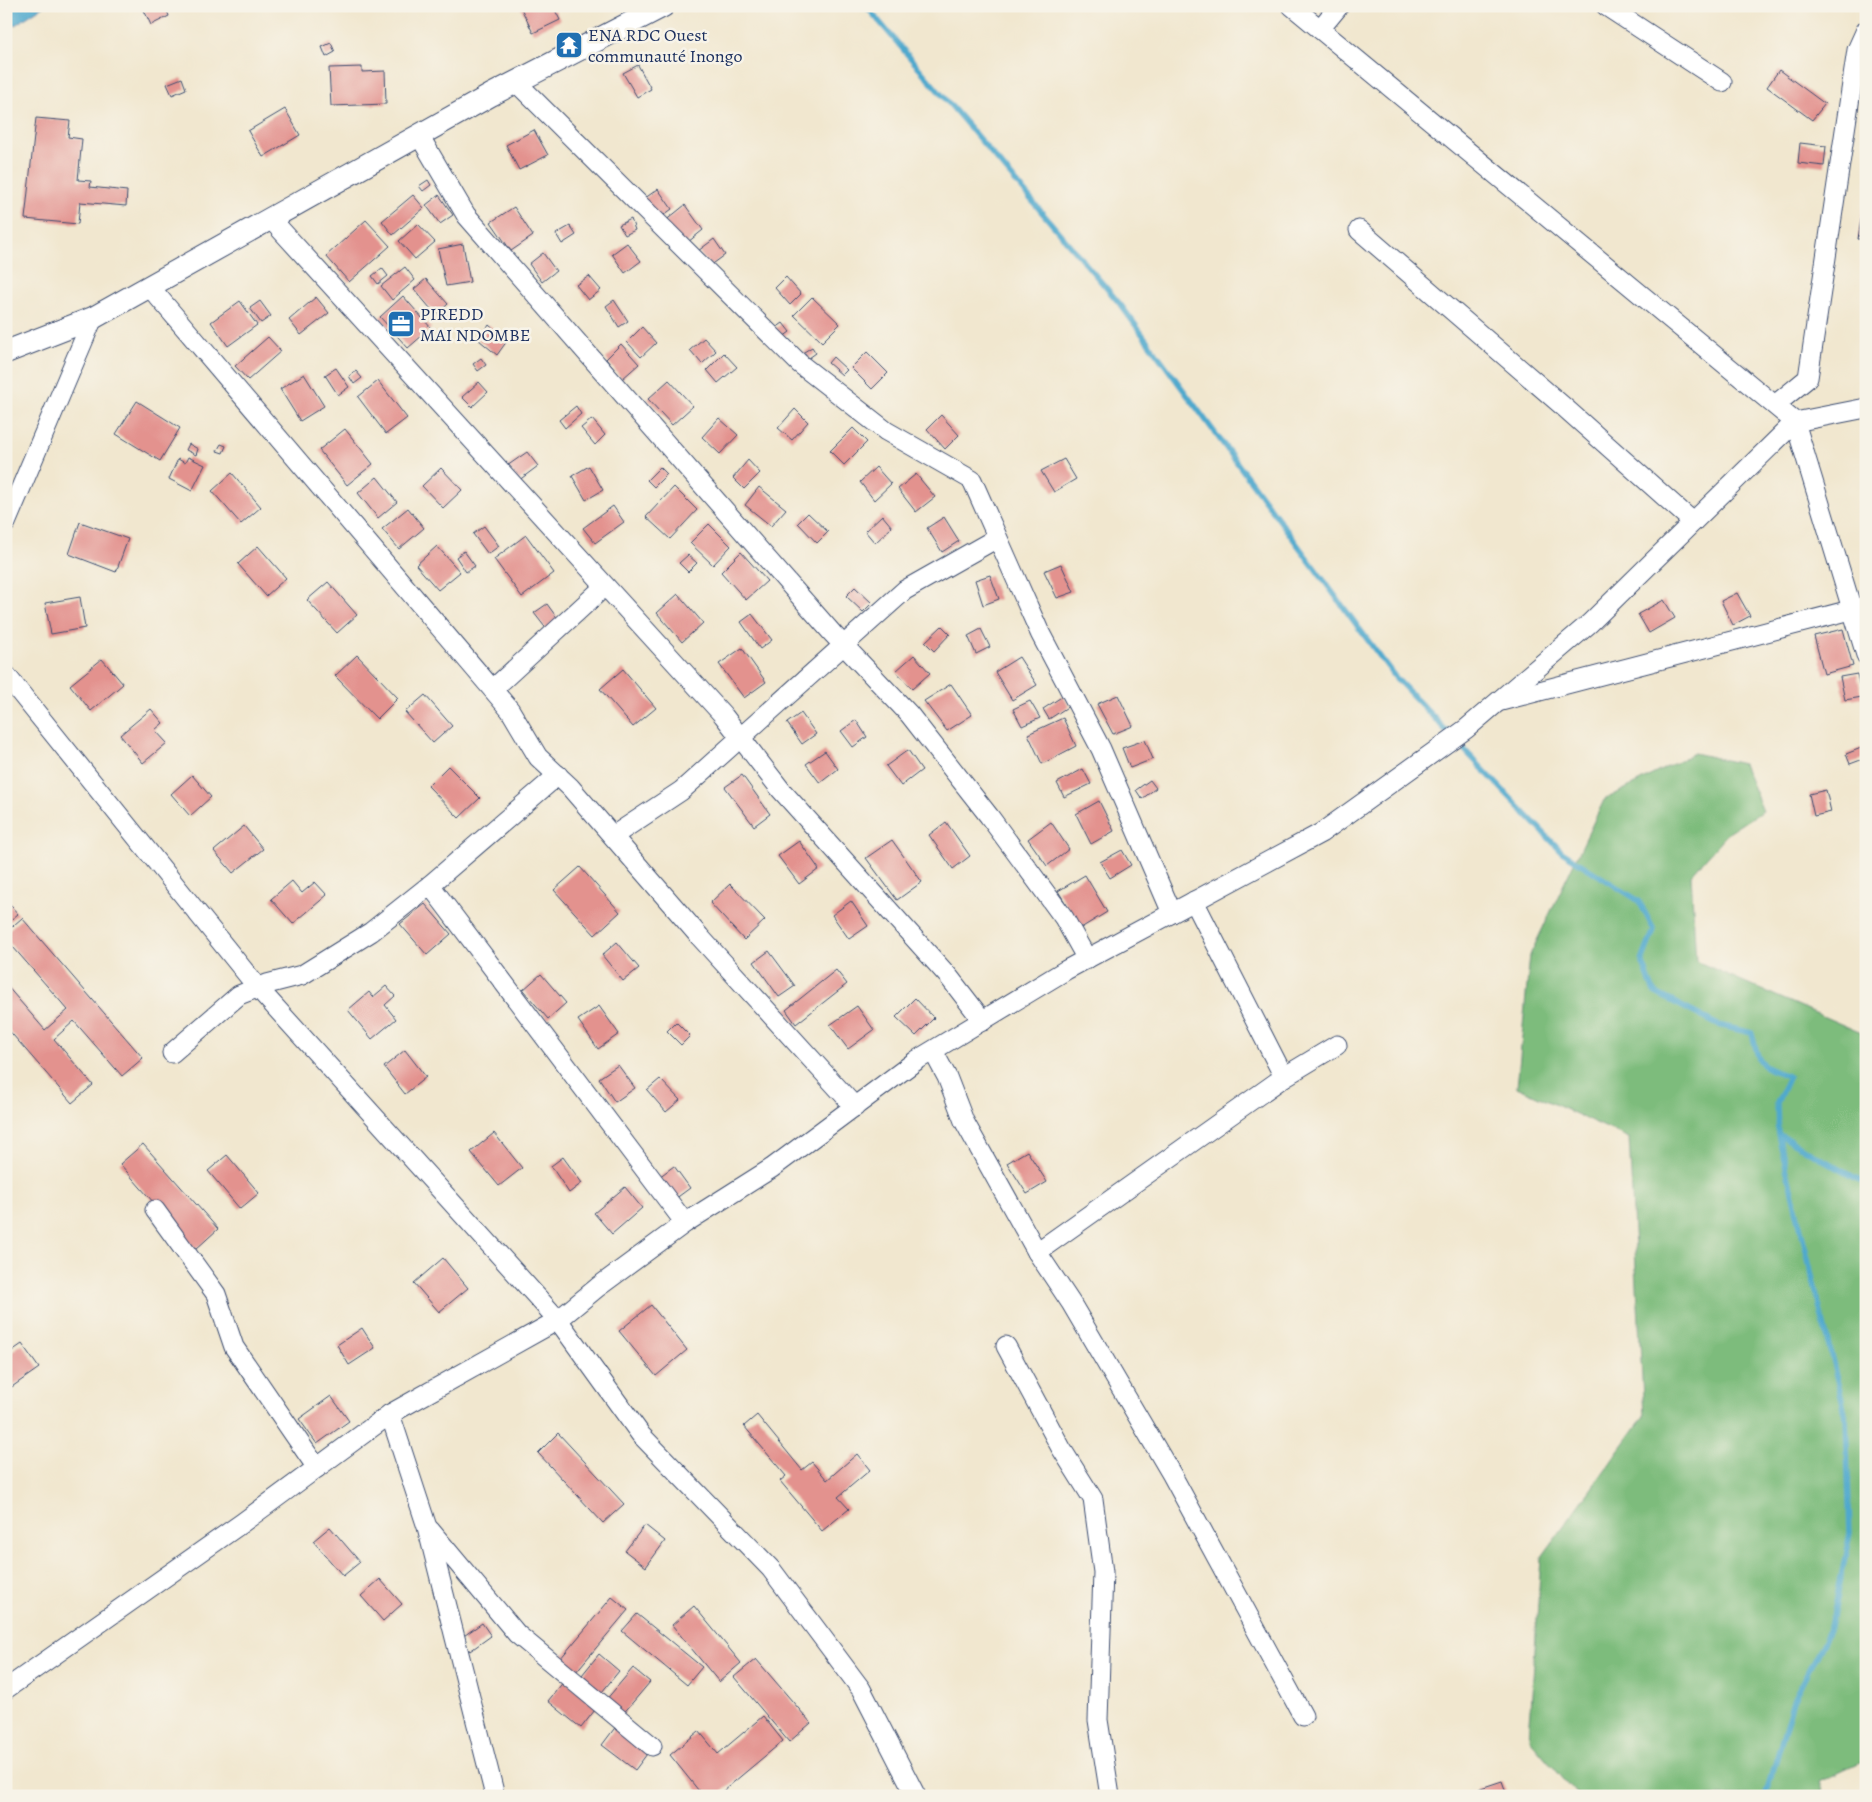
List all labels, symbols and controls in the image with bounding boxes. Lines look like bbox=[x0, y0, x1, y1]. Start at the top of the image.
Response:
place label: ENA RDC Ouest communauté Inongo bbox=[588, 23, 743, 68]
temple icon: ENA RDC Ouest communauté Inongo bbox=[554, 30, 584, 60]
place label: PIREDD MAI NDOMBE bbox=[420, 302, 531, 347]
office icon: PIREDD MAI NDOMBE bbox=[386, 309, 416, 339]

